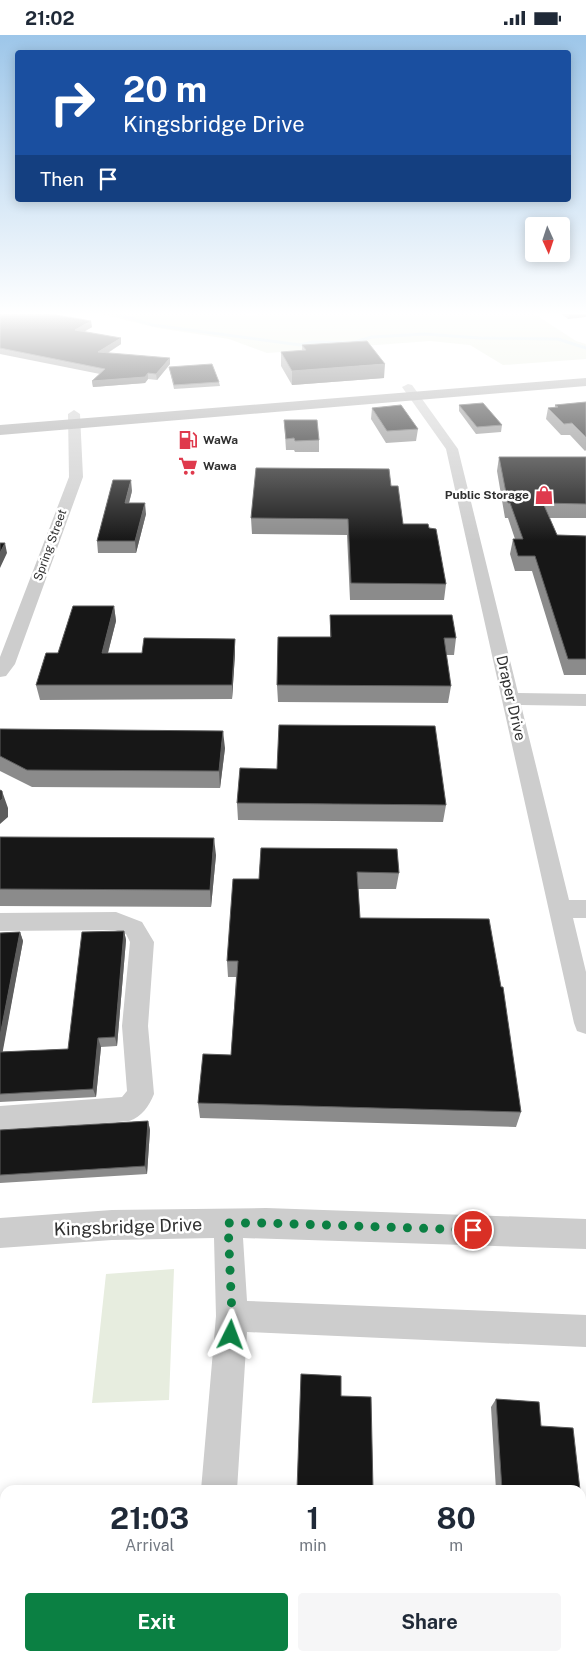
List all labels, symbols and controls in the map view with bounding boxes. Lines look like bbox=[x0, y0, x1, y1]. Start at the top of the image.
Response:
text: 21:02 bbox=[25, 7, 75, 29]
text: 20 m bbox=[123, 69, 207, 110]
icon: right bbox=[40, 70, 105, 135]
text: Kingsbridge Drive bbox=[123, 111, 305, 137]
icon: arrive bbox=[94, 165, 122, 193]
text: Then bbox=[40, 168, 84, 190]
north arrow bbox=[525, 217, 570, 263]
map controls bbox=[525, 217, 570, 262]
fuel station icon: WaWa bbox=[177, 429, 199, 451]
place label: WaWa bbox=[203, 433, 238, 447]
supermarket icon: Wawa bbox=[177, 455, 199, 477]
place label: Wawa bbox=[203, 459, 237, 473]
shop icon: Public Storage bbox=[533, 484, 555, 506]
place label: Public Storage bbox=[445, 488, 529, 502]
street label: Spring Street bbox=[31, 507, 70, 583]
street label: Draper Drive bbox=[493, 654, 530, 742]
pin bbox=[452, 1209, 494, 1251]
street label: Kingsbridge Drive bbox=[53, 1213, 203, 1240]
icon: arrive bbox=[459, 1216, 487, 1244]
position arrow bbox=[204, 1308, 256, 1360]
text: 21:03 bbox=[110, 1500, 189, 1536]
text: 1 bbox=[306, 1500, 319, 1536]
text: 80 bbox=[437, 1500, 476, 1536]
text: Arrival bbox=[125, 1536, 174, 1555]
text: min bbox=[299, 1536, 326, 1555]
text: m bbox=[449, 1536, 463, 1555]
button: Exit bbox=[25, 1593, 288, 1651]
button: Share bbox=[298, 1593, 561, 1651]

